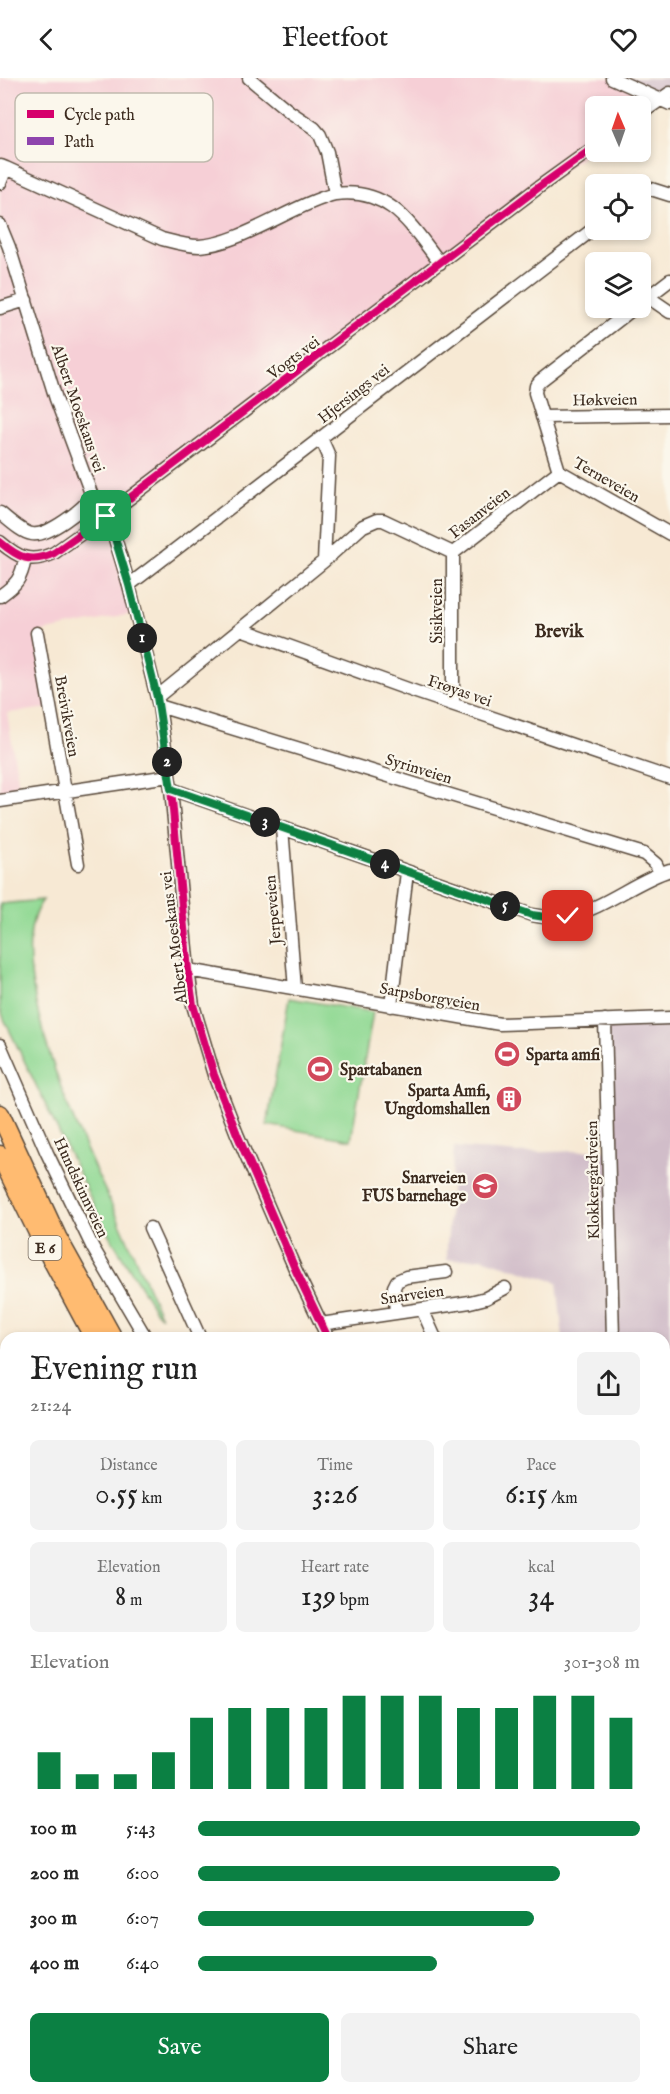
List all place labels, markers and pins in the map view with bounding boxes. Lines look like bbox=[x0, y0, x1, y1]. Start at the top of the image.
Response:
pin bbox=[80, 490, 131, 541]
pin: 1 bbox=[127, 623, 157, 653]
pin: 2 bbox=[152, 747, 182, 777]
pin: 3 bbox=[250, 807, 280, 837]
pin: 4 bbox=[370, 849, 400, 879]
pin bbox=[542, 890, 593, 941]
pin: 5 bbox=[490, 891, 520, 921]
sports icon: Sparta amfi bbox=[492, 1039, 522, 1069]
place label: Sparta amfi bbox=[526, 1046, 601, 1066]
sports icon: Spartabanen bbox=[305, 1054, 335, 1084]
place label: Spartabanen bbox=[340, 1061, 422, 1081]
place label: Sparta Amfi, Ungdomshallen bbox=[384, 1082, 491, 1120]
building icon: Sparta Amfi, Ungdomshallen bbox=[494, 1084, 524, 1114]
place label: Snarveien FUS barnehage bbox=[362, 1169, 467, 1207]
school or university icon: Snarveien FUS barnehage bbox=[470, 1171, 500, 1201]

